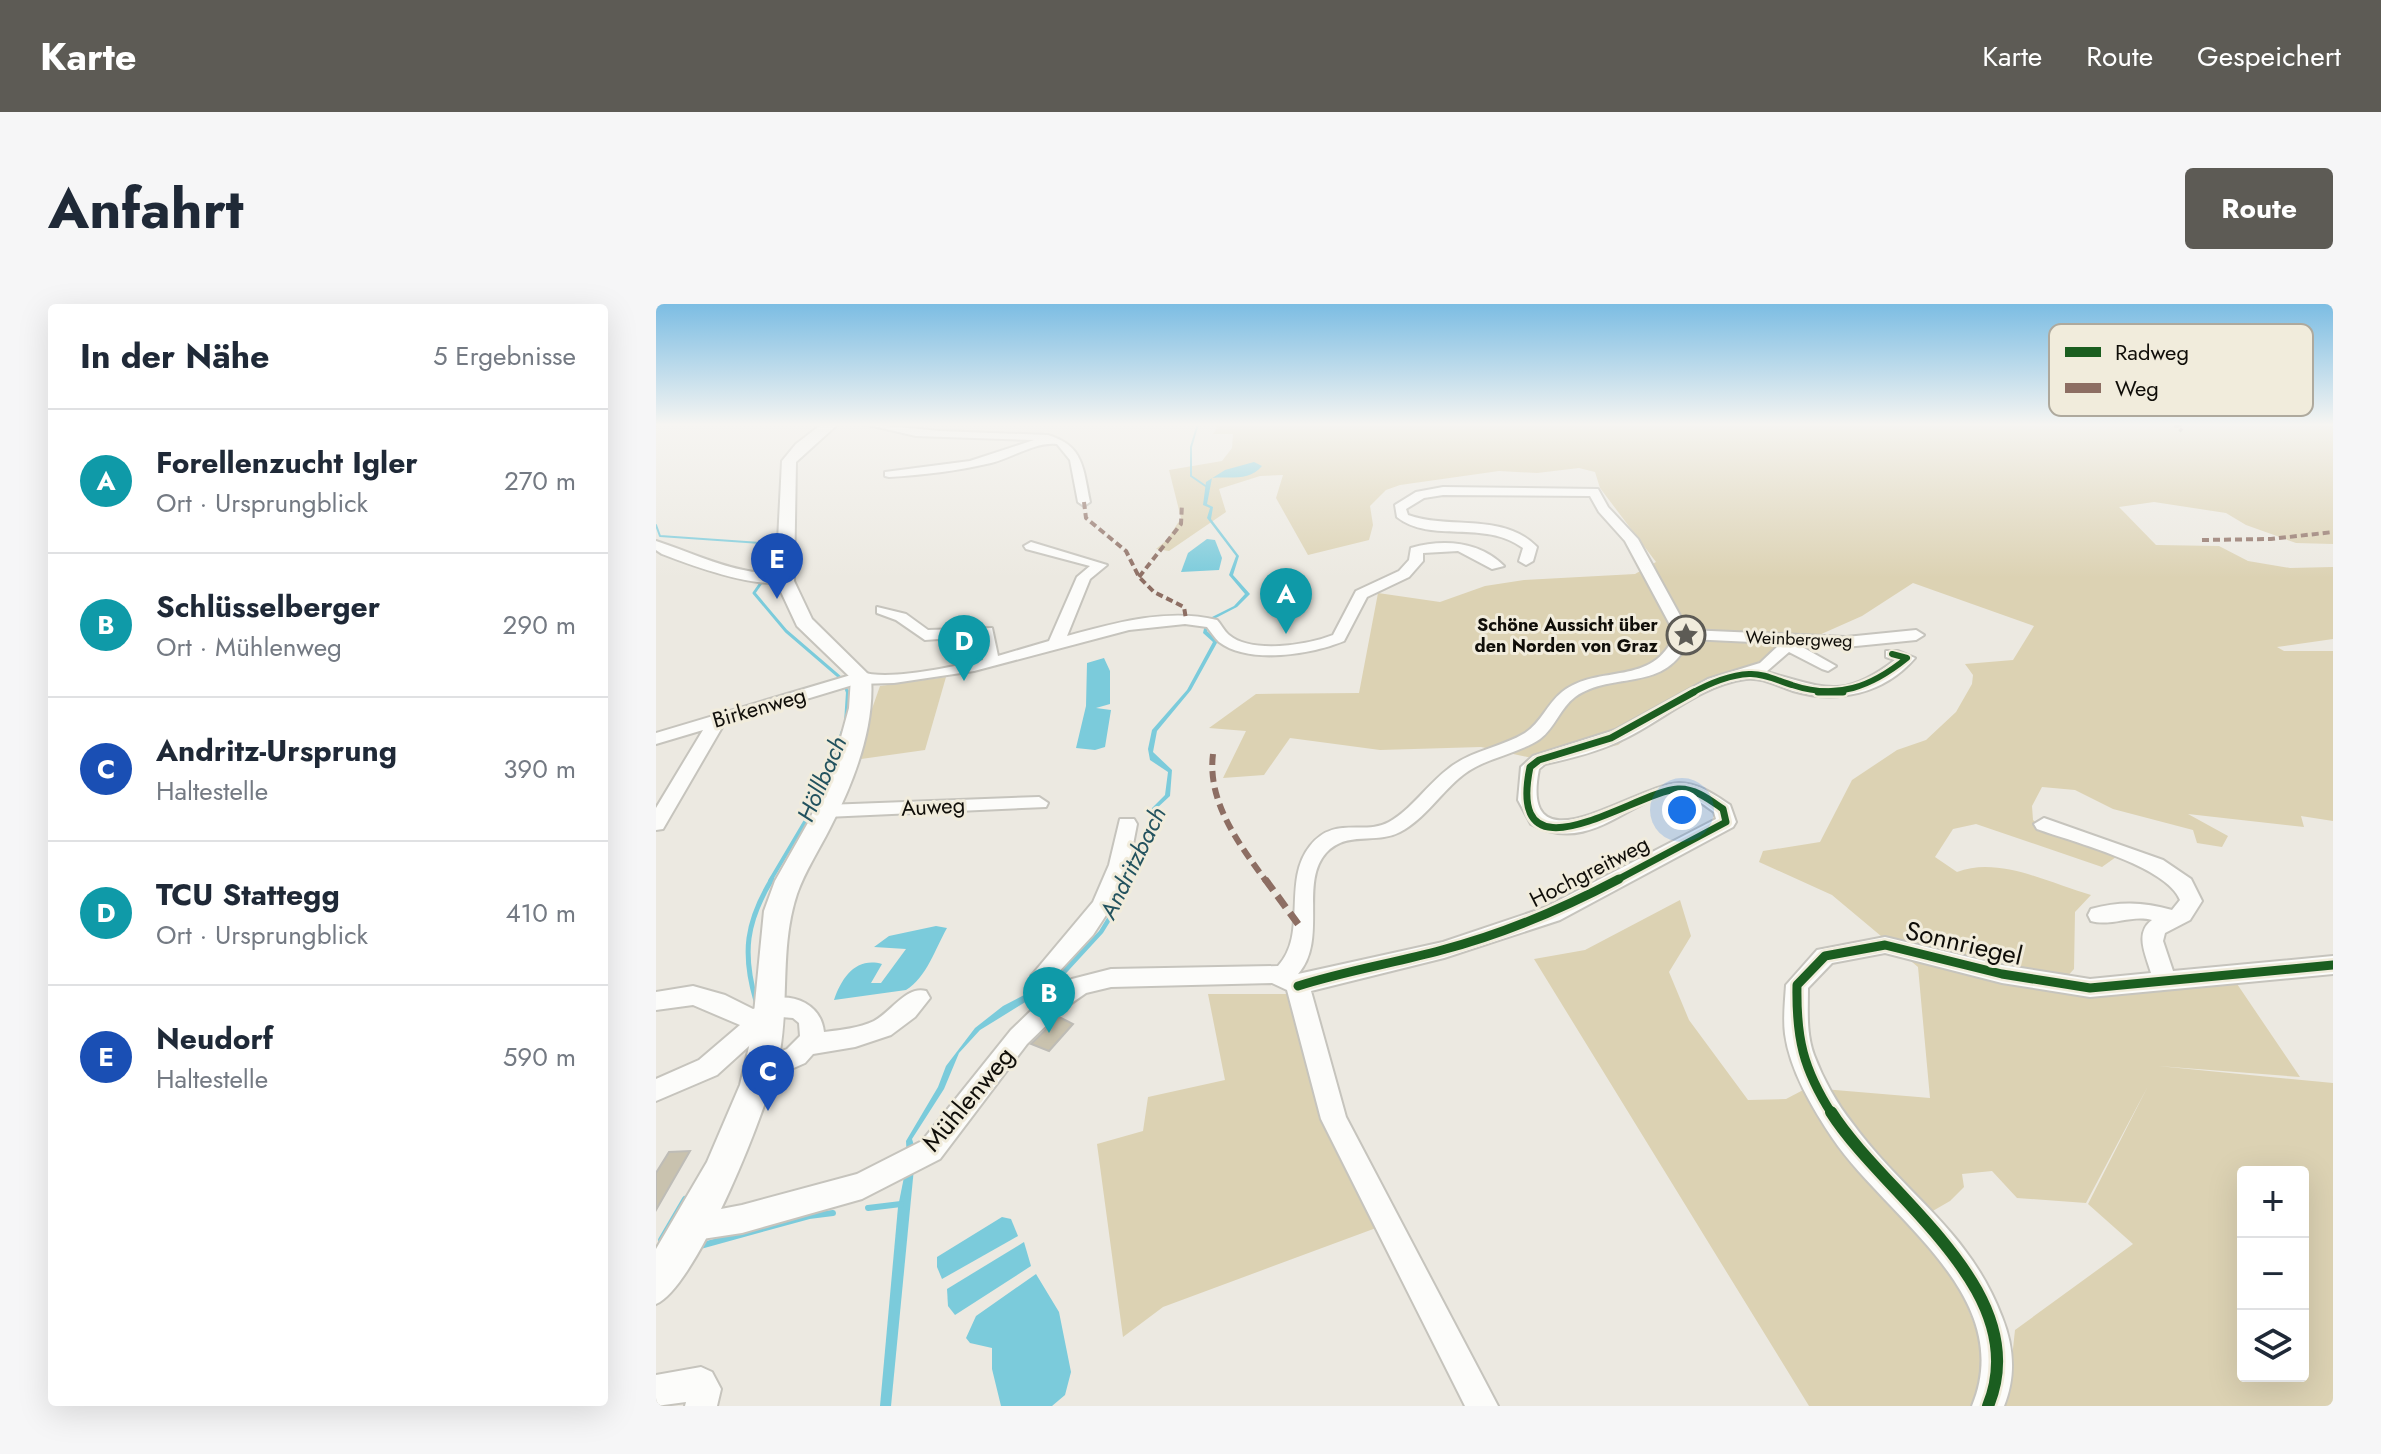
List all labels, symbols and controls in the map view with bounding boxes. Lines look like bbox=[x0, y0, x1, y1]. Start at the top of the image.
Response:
text: Karte bbox=[40, 29, 137, 84]
text: Karte bbox=[1982, 36, 2042, 77]
text: Route bbox=[2086, 36, 2153, 77]
text: Gespeichert bbox=[2197, 36, 2341, 77]
text: Anfahrt bbox=[48, 168, 244, 249]
button: Route bbox=[2185, 168, 2333, 249]
legend bbox=[2049, 324, 2313, 416]
text: In der Nähe bbox=[80, 332, 270, 381]
text: Radweg bbox=[2115, 336, 2189, 368]
text: 5 Ergebnisse bbox=[433, 337, 576, 375]
text: Weg bbox=[2115, 372, 2159, 404]
text: Forellenzucht Igler bbox=[156, 441, 418, 484]
text: A bbox=[96, 462, 116, 500]
text: 270 m bbox=[504, 462, 576, 500]
text: Ort · Ursprungblick bbox=[156, 484, 368, 522]
pin: E bbox=[751, 533, 803, 599]
pin: A bbox=[1260, 568, 1312, 634]
text: Schlüsselberger bbox=[156, 585, 380, 628]
text: B bbox=[97, 606, 115, 644]
text: 290 m bbox=[503, 606, 576, 644]
place label: Schöne Aussicht über den Norden von Graz bbox=[1475, 612, 1659, 659]
place icon: Schöne Aussicht über den Norden von Graz bbox=[1665, 614, 1707, 656]
pin: D bbox=[938, 615, 990, 681]
street label: Weinbergweg bbox=[1745, 624, 1853, 654]
text: Ort · Mühlenweg bbox=[156, 628, 342, 666]
street label: Birkenweg bbox=[708, 678, 810, 736]
text: Andritz-Ursprung bbox=[156, 729, 397, 772]
water label: Höllbach bbox=[788, 731, 855, 827]
text: C bbox=[97, 750, 115, 788]
text: 390 m bbox=[503, 750, 576, 788]
text: Haltestelle bbox=[156, 772, 268, 810]
street label: Auweg bbox=[900, 788, 966, 824]
your location bbox=[1662, 790, 1702, 830]
water label: Andritzbach bbox=[1090, 801, 1175, 926]
street label: Hochgreitweg bbox=[1524, 827, 1654, 915]
text: TCU Stattegg bbox=[156, 873, 340, 916]
text: D bbox=[96, 894, 116, 932]
text: 410 m bbox=[505, 894, 576, 932]
street label: Sonnriegel bbox=[1902, 911, 2026, 975]
text: Ort · Ursprungblick bbox=[156, 916, 368, 954]
pin: B bbox=[1023, 967, 1075, 1033]
text: Neudorf bbox=[156, 1017, 273, 1060]
text: E bbox=[98, 1038, 114, 1076]
text: 590 m bbox=[503, 1038, 576, 1076]
street label: Mühlenweg bbox=[913, 1038, 1023, 1160]
pin: C bbox=[742, 1045, 794, 1111]
text: Haltestelle bbox=[156, 1060, 268, 1098]
map controls bbox=[2237, 1166, 2309, 1382]
button: + bbox=[2237, 1166, 2309, 1238]
button: − bbox=[2237, 1238, 2309, 1310]
button: layers bbox=[2237, 1310, 2309, 1382]

